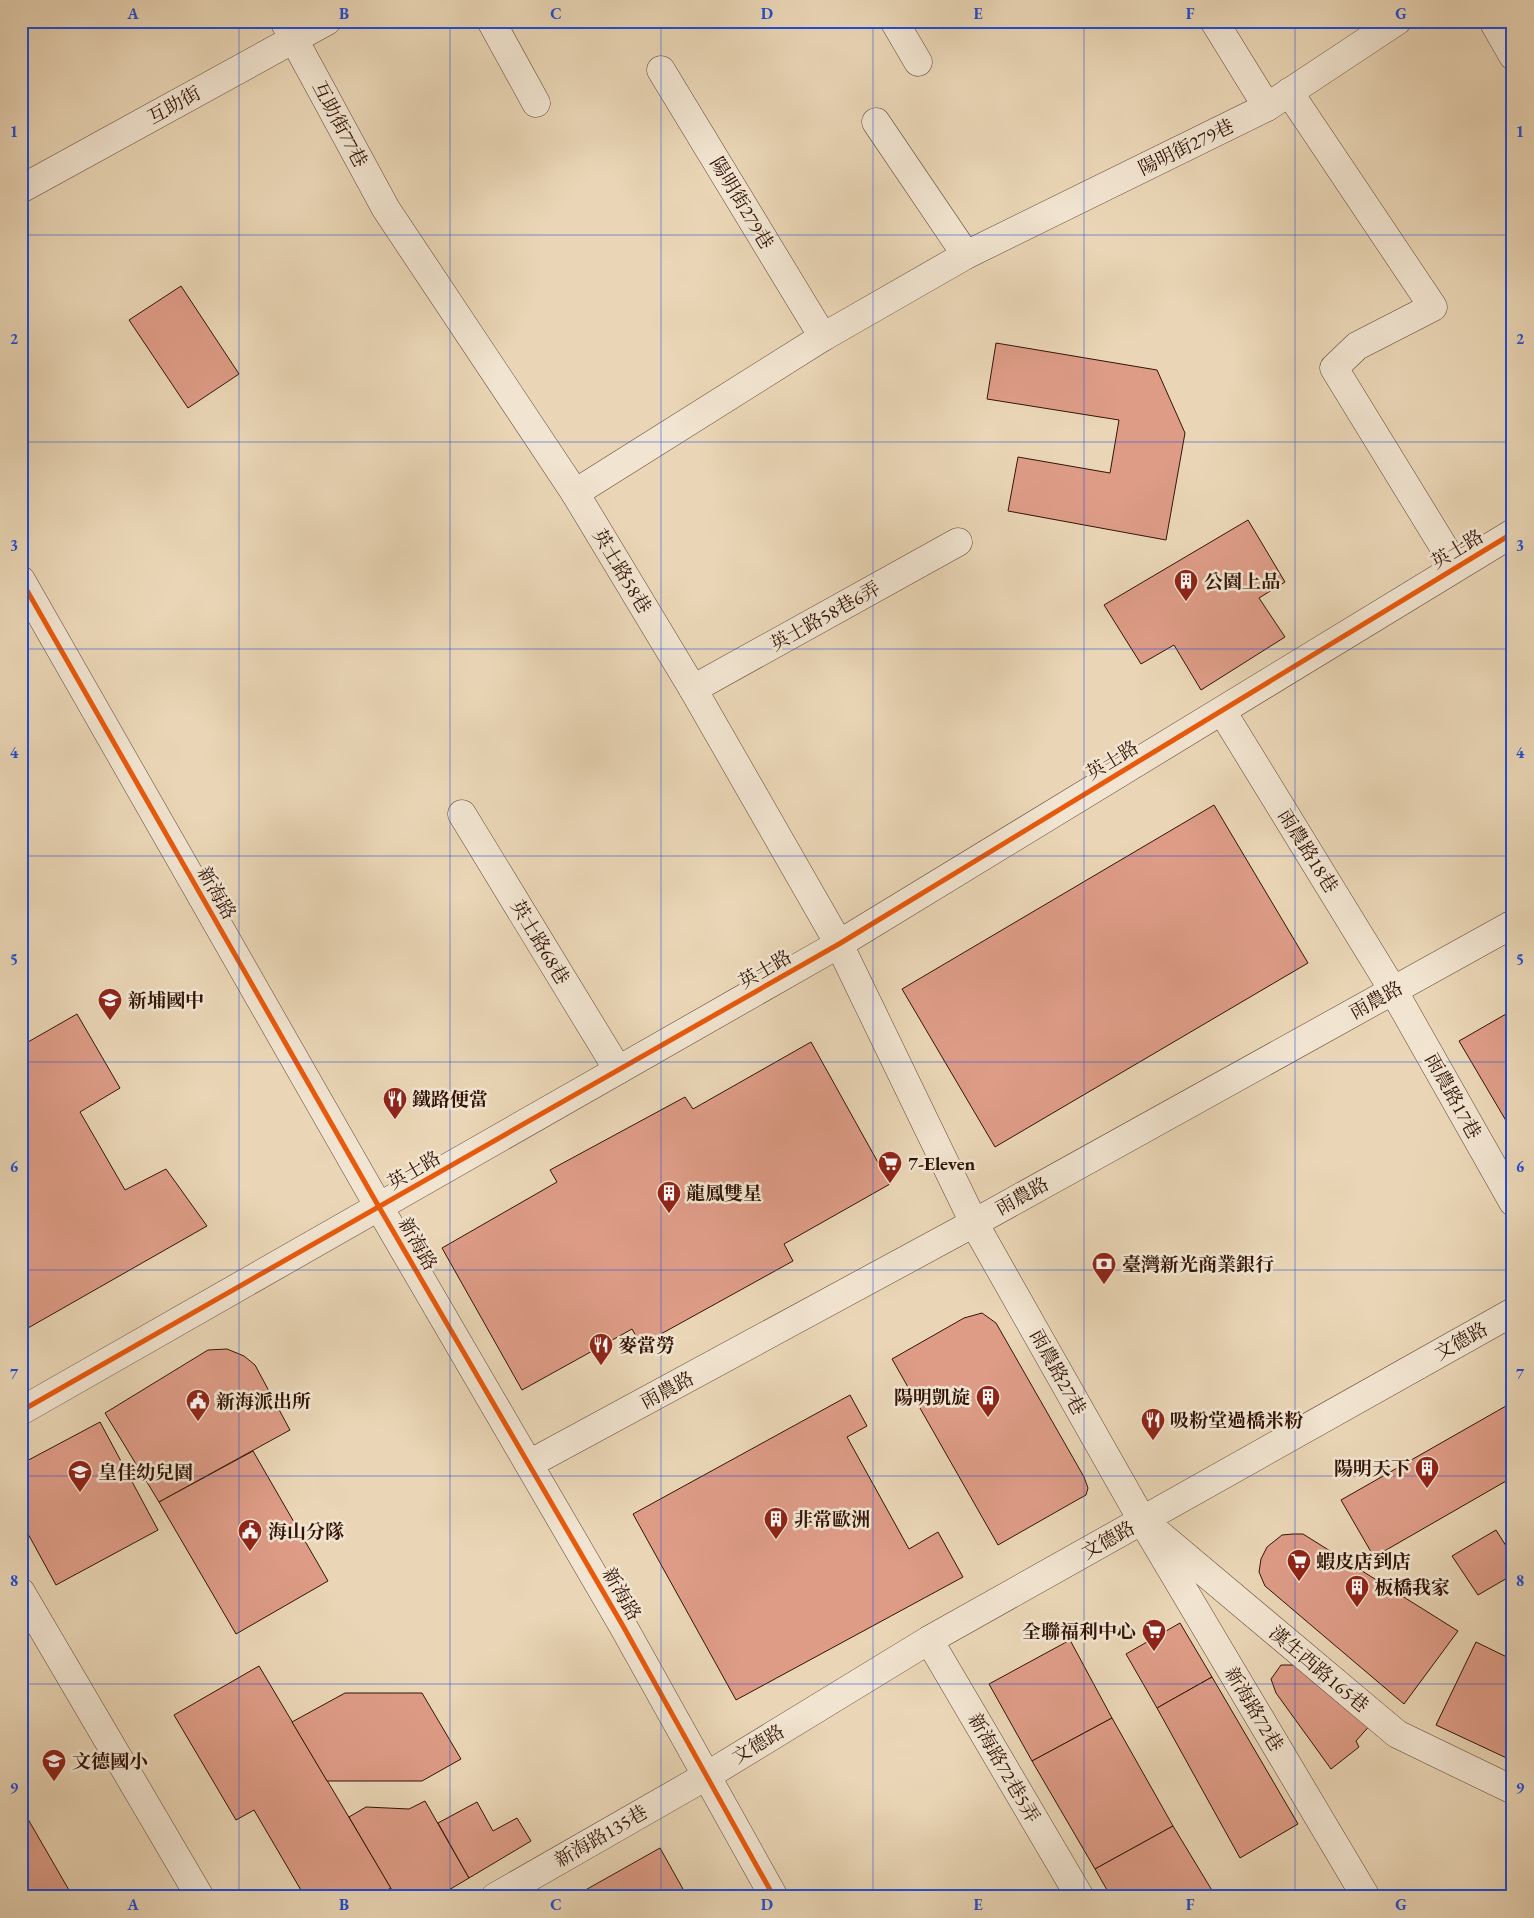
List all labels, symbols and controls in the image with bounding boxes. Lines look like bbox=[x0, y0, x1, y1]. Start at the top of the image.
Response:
text: A bbox=[126, 3, 139, 24]
text: B bbox=[339, 3, 349, 24]
text: C bbox=[550, 3, 562, 24]
text: D bbox=[761, 3, 773, 24]
text: E bbox=[973, 3, 983, 24]
text: F bbox=[1186, 3, 1195, 24]
text: G bbox=[1395, 3, 1407, 24]
street label: 互助街77巷 bbox=[307, 77, 373, 171]
street label: 互助街 bbox=[143, 80, 205, 130]
street label: 陽明街279巷 bbox=[1134, 113, 1238, 181]
text: 1 bbox=[10, 121, 18, 142]
text: 1 bbox=[1516, 121, 1524, 142]
street label: 陽明街279巷 bbox=[705, 152, 779, 254]
text: 2 bbox=[10, 328, 19, 349]
text: 2 bbox=[1516, 328, 1525, 349]
street label: 英士路58巷 bbox=[587, 524, 657, 618]
street label: 英士路 bbox=[1426, 524, 1488, 574]
text: 3 bbox=[10, 535, 18, 556]
text: 3 bbox=[1516, 535, 1524, 556]
building icon: 公園上品 bbox=[1173, 568, 1199, 602]
place label: 公園上品 bbox=[1204, 569, 1280, 594]
street label: 英士路58巷6弄 bbox=[765, 575, 885, 657]
street label: 英士路 bbox=[1081, 735, 1143, 785]
text: 4 bbox=[10, 742, 19, 763]
text: 4 bbox=[1516, 742, 1525, 763]
street label: 雨農路18巷 bbox=[1272, 804, 1344, 898]
street label: 新海路 bbox=[192, 862, 242, 924]
street label: 英士路68巷 bbox=[505, 895, 575, 989]
street label: 英士路 bbox=[734, 944, 796, 994]
text: 5 bbox=[10, 949, 18, 970]
text: 5 bbox=[1516, 949, 1524, 970]
street label: 雨農路 bbox=[1345, 975, 1407, 1025]
school or university icon: 新埔國中 bbox=[97, 987, 123, 1021]
place label: 新埔國中 bbox=[128, 988, 204, 1013]
street label: 雨農路17巷 bbox=[1419, 1049, 1487, 1143]
restaurant icon: 鐵路便當 bbox=[382, 1086, 408, 1120]
place label: 鐵路便當 bbox=[412, 1087, 488, 1112]
street label: 英士路 bbox=[383, 1145, 445, 1195]
supermarket icon: 7-Eleven bbox=[877, 1150, 903, 1184]
place label: 7-Eleven bbox=[908, 1151, 976, 1176]
text: 6 bbox=[10, 1156, 19, 1177]
text: 6 bbox=[1516, 1156, 1525, 1177]
street label: 雨農路 bbox=[991, 1171, 1053, 1221]
building icon: 龍鳳雙星 bbox=[656, 1180, 682, 1214]
place label: 龍鳳雙星 bbox=[686, 1181, 762, 1206]
street label: 新海路 bbox=[393, 1213, 443, 1275]
bank icon: 臺灣新光商業銀行 bbox=[1091, 1251, 1117, 1285]
place label: 臺灣新光商業銀行 bbox=[1122, 1252, 1274, 1277]
street label: 文德路 bbox=[1430, 1316, 1492, 1366]
street label: 雨農路27巷 bbox=[1024, 1325, 1092, 1419]
restaurant icon: 麥當勞 bbox=[588, 1332, 614, 1366]
place label: 麥當勞 bbox=[618, 1333, 675, 1358]
text: 7 bbox=[10, 1363, 19, 1384]
text: 7 bbox=[1516, 1363, 1525, 1384]
street label: 雨農路 bbox=[636, 1366, 698, 1414]
building icon: 陽明凱旋 bbox=[975, 1384, 1001, 1418]
place label: 陽明凱旋 bbox=[894, 1385, 970, 1410]
public building icon: 新海派出所 bbox=[185, 1388, 211, 1422]
place label: 新海派出所 bbox=[216, 1389, 311, 1414]
restaurant icon: 吸粉堂過橋米粉 bbox=[1140, 1407, 1166, 1441]
place label: 吸粉堂過橋米粉 bbox=[1170, 1408, 1303, 1433]
building icon: 陽明天下 bbox=[1414, 1455, 1440, 1489]
place label: 陽明天下 bbox=[1334, 1456, 1410, 1481]
school or university icon: 皇佳幼兒園 bbox=[67, 1459, 93, 1493]
place label: 皇佳幼兒園 bbox=[98, 1460, 193, 1485]
building icon: 非常歐洲 bbox=[763, 1506, 789, 1540]
place label: 非常歐洲 bbox=[794, 1507, 870, 1532]
street label: 文德路 bbox=[1077, 1515, 1139, 1565]
public building icon: 海山分隊 bbox=[237, 1518, 263, 1552]
place label: 海山分隊 bbox=[268, 1519, 344, 1544]
supermarket icon: 蝦皮店到店 bbox=[1286, 1548, 1312, 1582]
place label: 蝦皮店到店 bbox=[1316, 1549, 1411, 1574]
street label: 新海路 bbox=[597, 1563, 647, 1625]
text: 8 bbox=[10, 1570, 18, 1591]
text: 8 bbox=[1516, 1570, 1524, 1591]
building icon: 板橋我家 bbox=[1344, 1574, 1370, 1608]
place label: 板橋我家 bbox=[1374, 1575, 1450, 1600]
supermarket icon: 全聯福利中心 bbox=[1141, 1618, 1167, 1652]
place label: 全聯福利中心 bbox=[1022, 1619, 1136, 1644]
street label: 漢生西路165巷 bbox=[1264, 1620, 1374, 1718]
street label: 新海路72巷 bbox=[1219, 1662, 1289, 1756]
street label: 新海路72巷5弄 bbox=[963, 1709, 1045, 1827]
street label: 文德路 bbox=[727, 1719, 789, 1769]
school or university icon: 文德國小 bbox=[41, 1748, 67, 1782]
place label: 文德國小 bbox=[72, 1749, 148, 1774]
text: 9 bbox=[10, 1777, 19, 1798]
text: 9 bbox=[1516, 1777, 1525, 1798]
street label: 新海路135巷 bbox=[550, 1799, 652, 1873]
text: A bbox=[126, 1894, 139, 1915]
text: B bbox=[339, 1894, 349, 1915]
text: C bbox=[550, 1894, 562, 1915]
text: D bbox=[761, 1894, 773, 1915]
text: E bbox=[973, 1894, 983, 1915]
text: F bbox=[1186, 1894, 1195, 1915]
text: G bbox=[1395, 1894, 1407, 1915]

